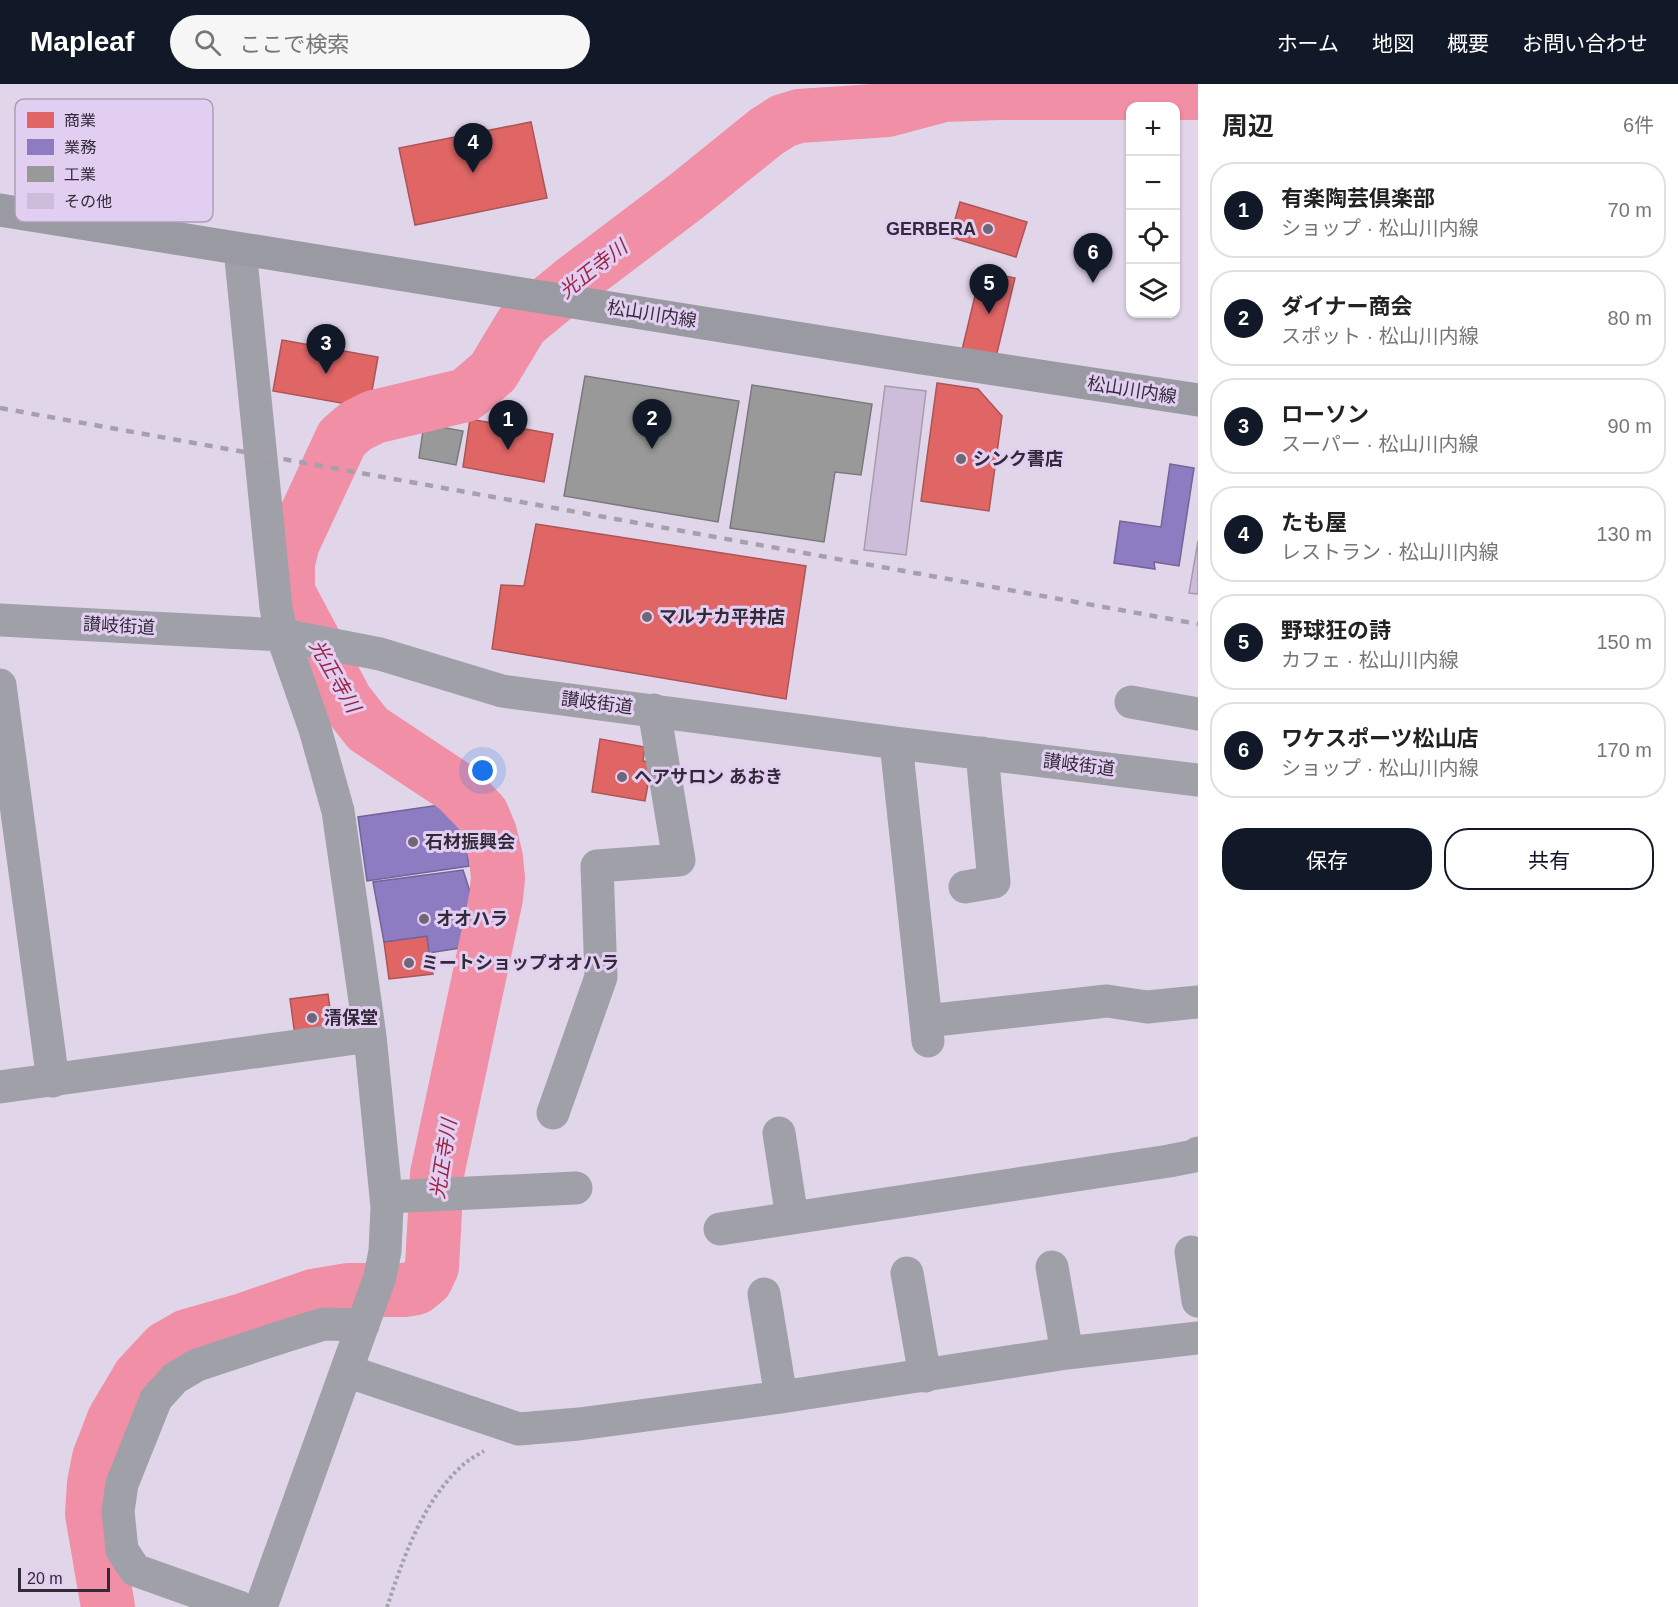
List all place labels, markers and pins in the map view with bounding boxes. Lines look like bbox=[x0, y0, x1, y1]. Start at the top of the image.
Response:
pin: 4 bbox=[454, 124, 492, 173]
place label: GERBERA bbox=[886, 219, 976, 239]
marker: GERBERA bbox=[981, 222, 995, 236]
pin: 6 bbox=[1074, 234, 1112, 283]
pin: 5 bbox=[970, 264, 1008, 314]
pin: 3 bbox=[306, 324, 346, 374]
pin: 1 bbox=[488, 400, 528, 450]
pin: 2 bbox=[632, 400, 672, 449]
place label: シンク書店 bbox=[973, 449, 1063, 469]
marker: シンク書店 bbox=[954, 452, 968, 466]
place label: マルナカ平井店 bbox=[659, 607, 785, 627]
marker: マルナカ平井店 bbox=[640, 610, 654, 624]
place label: ヘアサロン あおき bbox=[634, 767, 783, 787]
marker: ヘアサロン あおき bbox=[615, 770, 629, 784]
place label: 石材振興会 bbox=[425, 832, 515, 852]
marker: 石材振興会 bbox=[406, 835, 420, 849]
place label: オオハラ bbox=[436, 909, 508, 929]
marker: オオハラ bbox=[417, 912, 431, 926]
place label: ミートショップオオハラ bbox=[421, 953, 619, 973]
marker: ミートショップオオハラ bbox=[402, 956, 416, 970]
place label: 清保堂 bbox=[324, 1008, 378, 1028]
marker: 清保堂 bbox=[305, 1011, 319, 1025]

